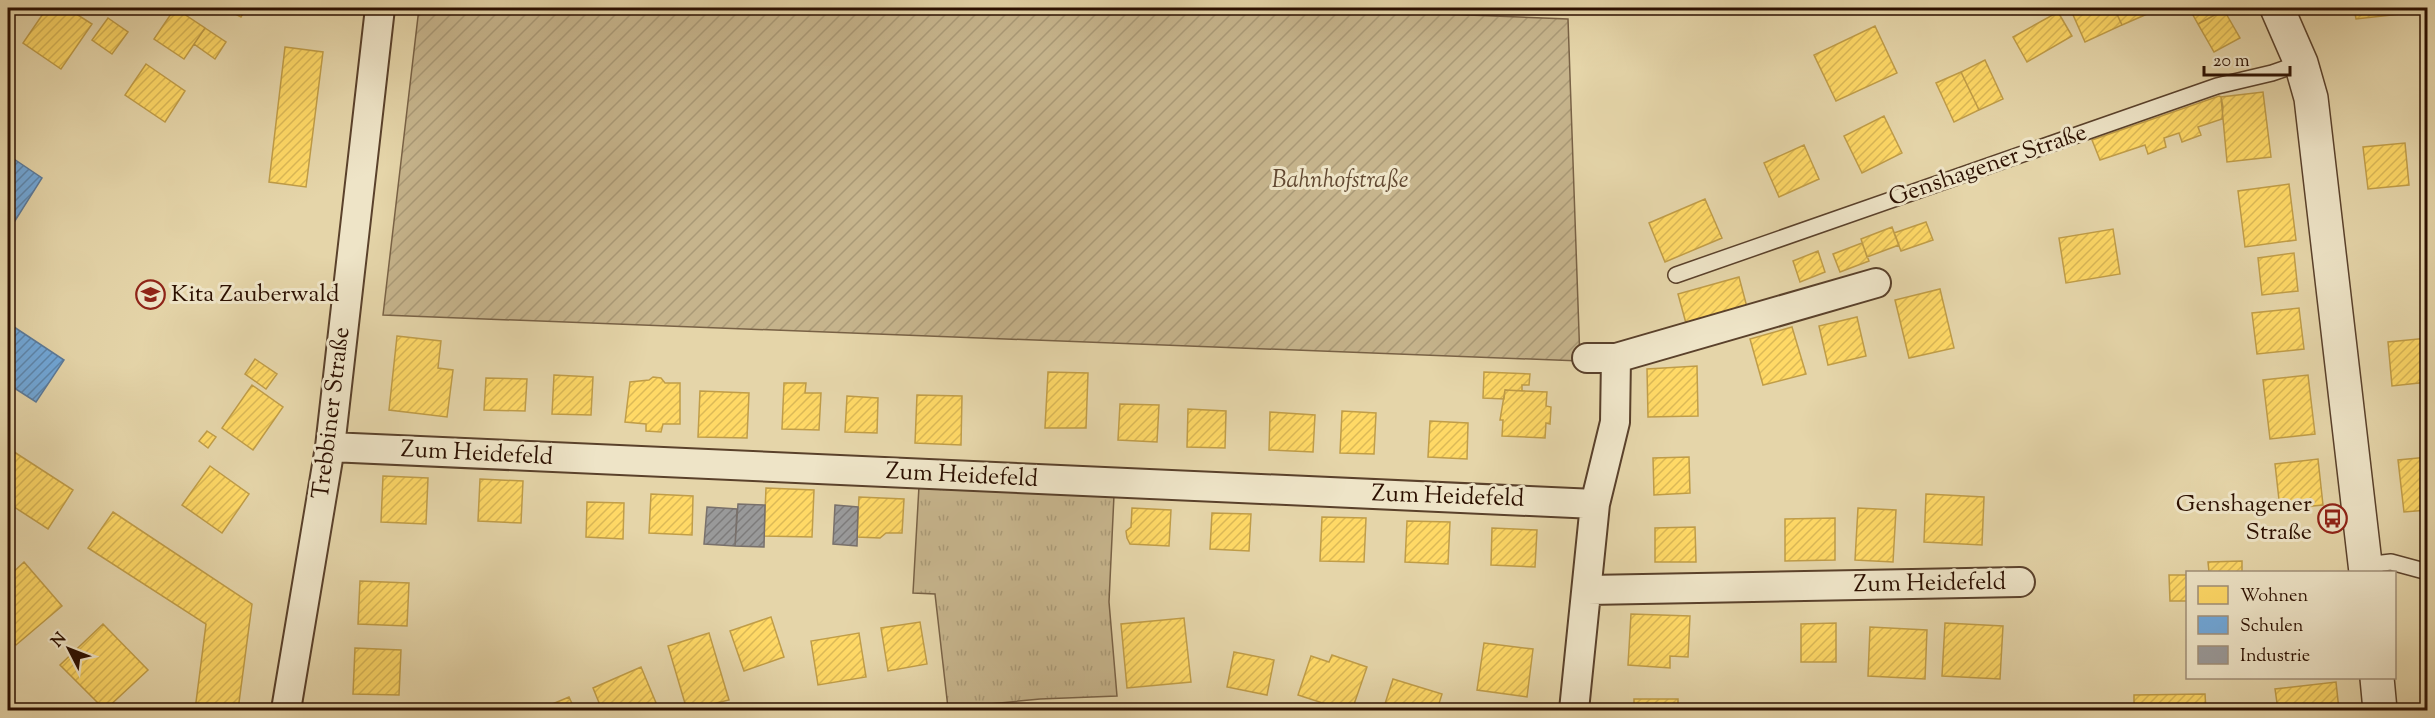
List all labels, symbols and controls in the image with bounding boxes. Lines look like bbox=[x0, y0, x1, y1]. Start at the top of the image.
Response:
scale bar bbox=[2204, 39, 2290, 77]
text: 20 m bbox=[2213, 49, 2250, 75]
street label: Genshagener Straße bbox=[1884, 116, 2092, 216]
park label: Bahnhofstraße bbox=[1272, 164, 1408, 198]
place label: Kita Zauberwald bbox=[171, 278, 340, 312]
school or university icon: Kita Zauberwald bbox=[134, 279, 166, 311]
street label: Trebbiner Straße bbox=[305, 325, 359, 501]
street label: Zum Heidefeld bbox=[400, 433, 554, 475]
street label: Zum Heidefeld bbox=[885, 455, 1039, 497]
street label: Zum Heidefeld bbox=[1371, 477, 1525, 517]
place label: Genshagener Straße bbox=[2176, 488, 2312, 550]
bus stop icon: Genshagener Straße bbox=[2317, 503, 2349, 535]
street label: Zum Heidefeld bbox=[1853, 566, 2007, 602]
legend bbox=[2186, 571, 2396, 679]
text: Wohnen bbox=[2240, 584, 2308, 610]
text: Schulen bbox=[2240, 614, 2304, 640]
north arrow bbox=[39, 619, 99, 679]
text: N bbox=[47, 628, 73, 653]
text: Industrie bbox=[2240, 644, 2310, 670]

